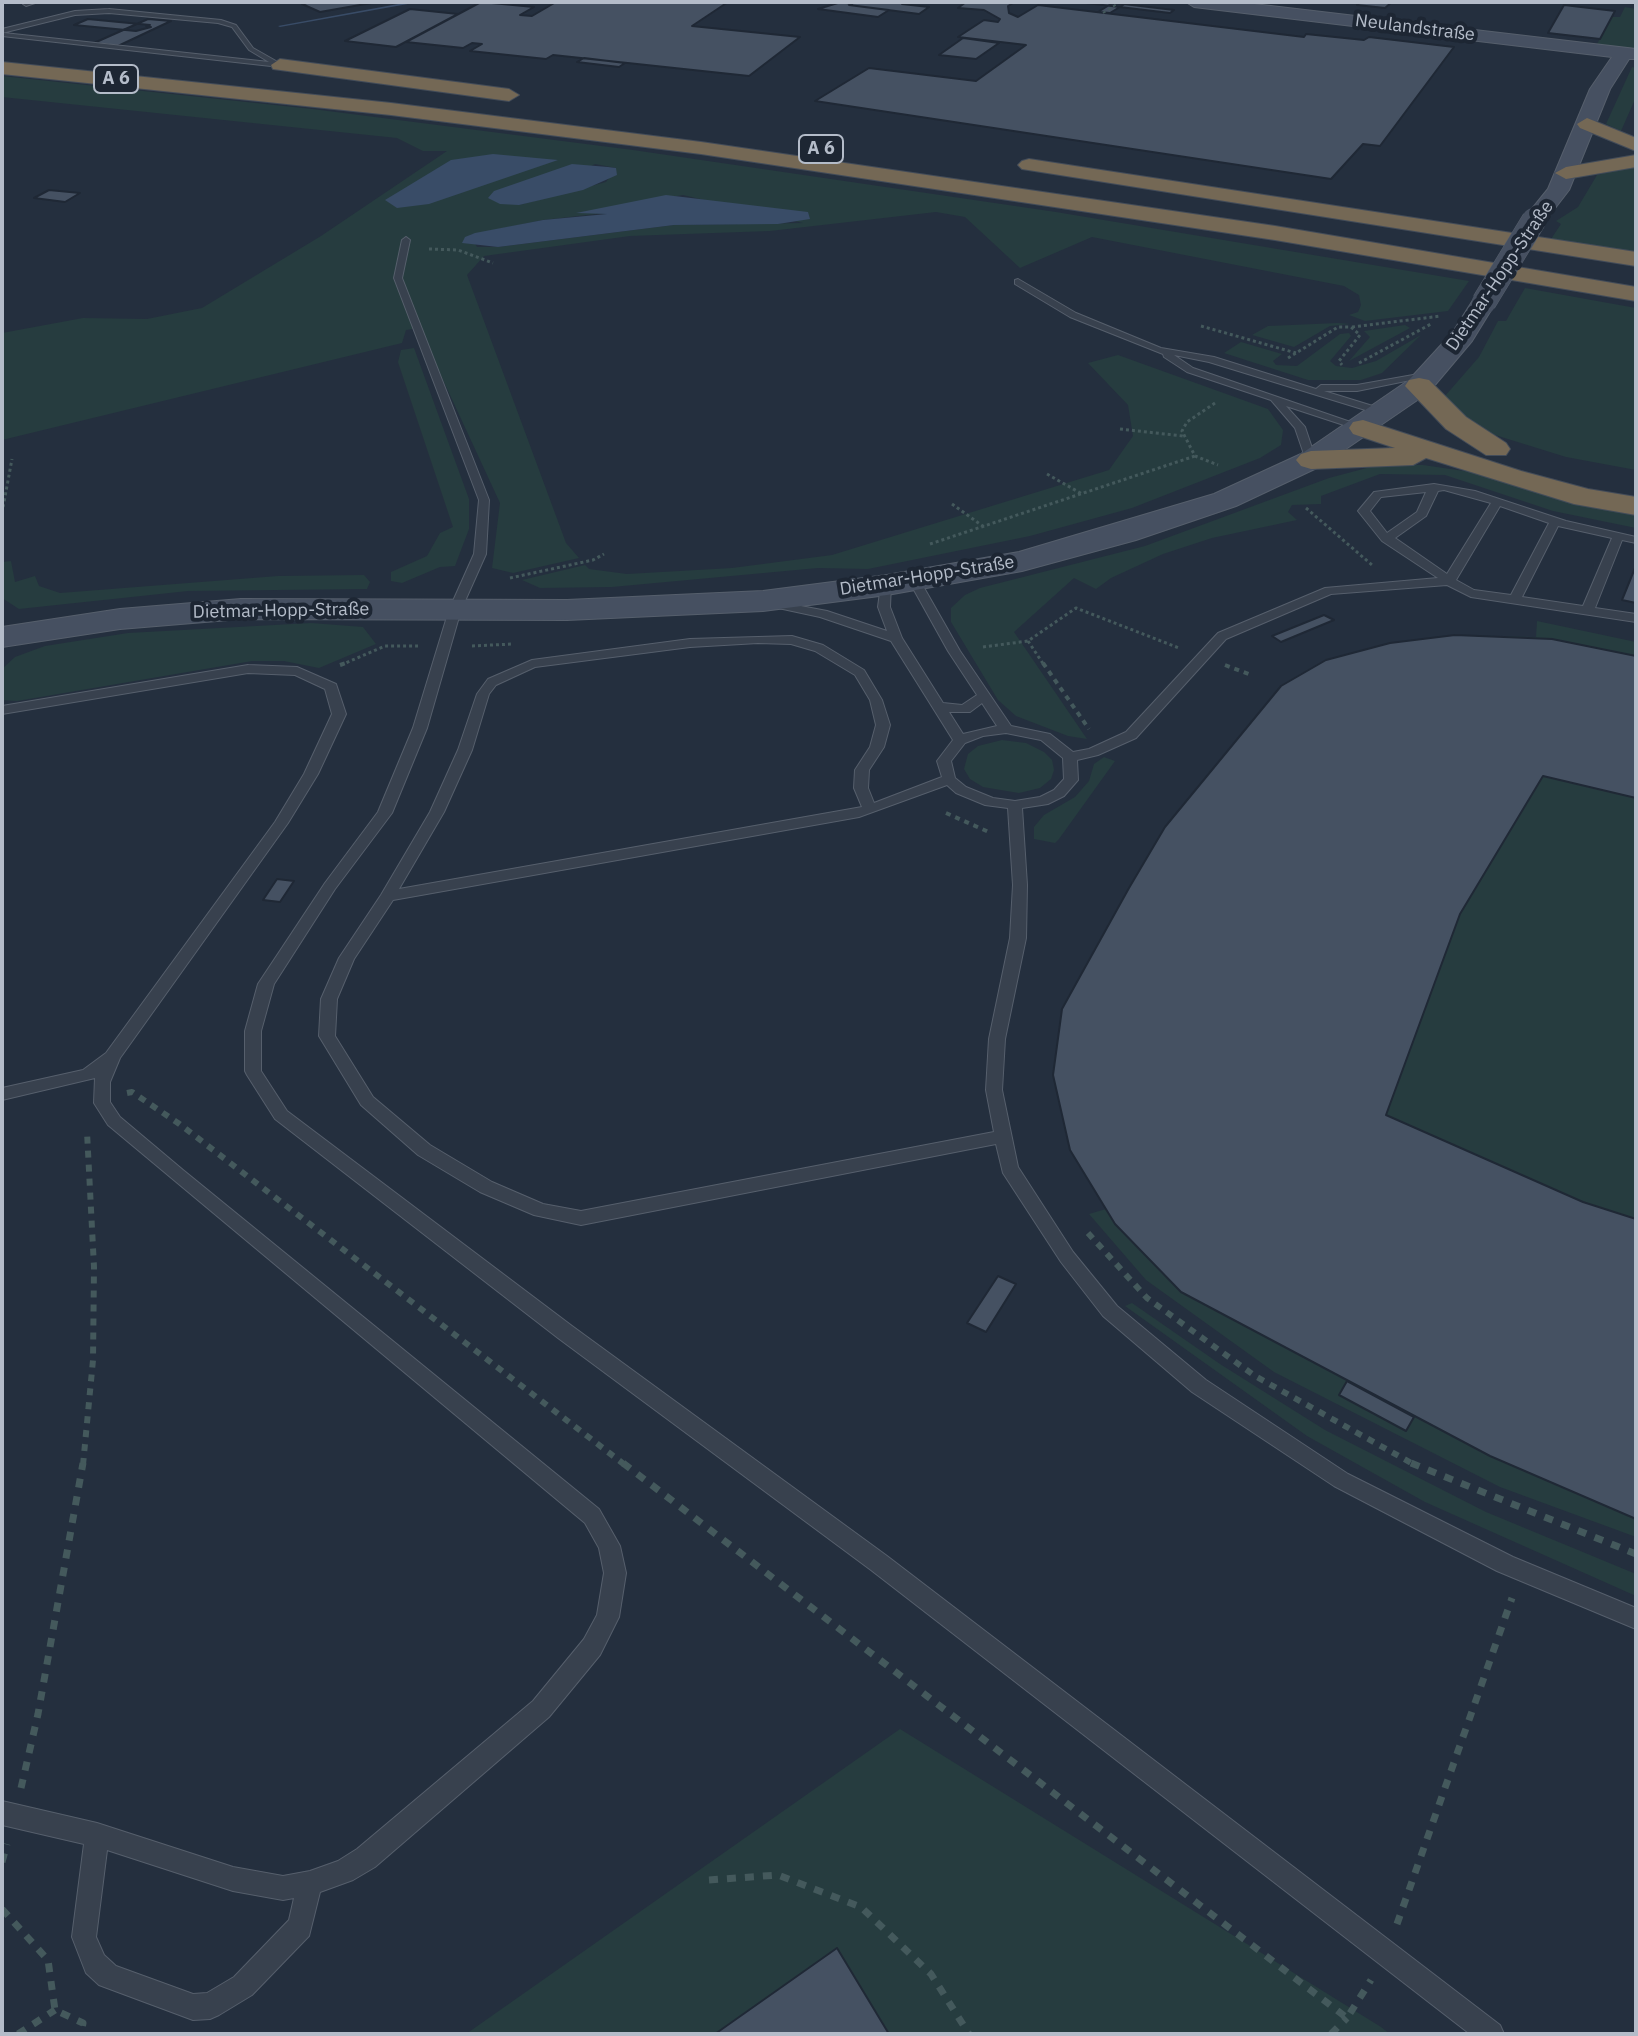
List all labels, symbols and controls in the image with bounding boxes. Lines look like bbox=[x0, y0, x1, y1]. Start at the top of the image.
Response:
street label: Neulandstraße bbox=[1354, 10, 1476, 46]
road number: A 6 bbox=[94, 65, 138, 93]
road number: A 6 bbox=[799, 135, 843, 163]
street label: Dietmar-Hopp-Straße bbox=[1442, 197, 1558, 355]
street label: Dietmar-Hopp-Straße bbox=[838, 552, 1016, 600]
street label: Dietmar-Hopp-Straße bbox=[193, 599, 369, 623]

